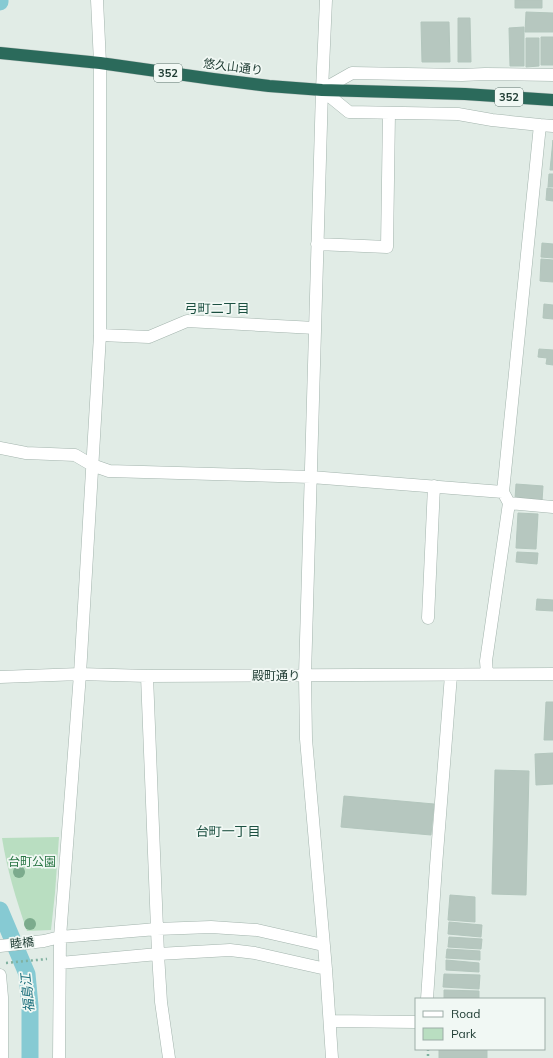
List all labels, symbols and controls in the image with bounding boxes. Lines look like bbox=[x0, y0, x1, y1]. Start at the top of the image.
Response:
street label: 悠久山通り bbox=[202, 55, 264, 78]
road number: 352 bbox=[154, 64, 182, 82]
road number: 352 bbox=[495, 88, 523, 106]
district label: 弓町二丁目 bbox=[184, 300, 250, 316]
street label: 殿町通り bbox=[252, 668, 300, 683]
district label: 台町一丁目 bbox=[195, 823, 261, 839]
park label: 台町公園 bbox=[8, 854, 56, 869]
street label: 睦橋 bbox=[9, 934, 35, 951]
water label: 福島江 bbox=[17, 971, 37, 1013]
legend bbox=[415, 998, 545, 1050]
text: Road bbox=[451, 1006, 480, 1021]
text: Park bbox=[451, 1026, 477, 1041]

